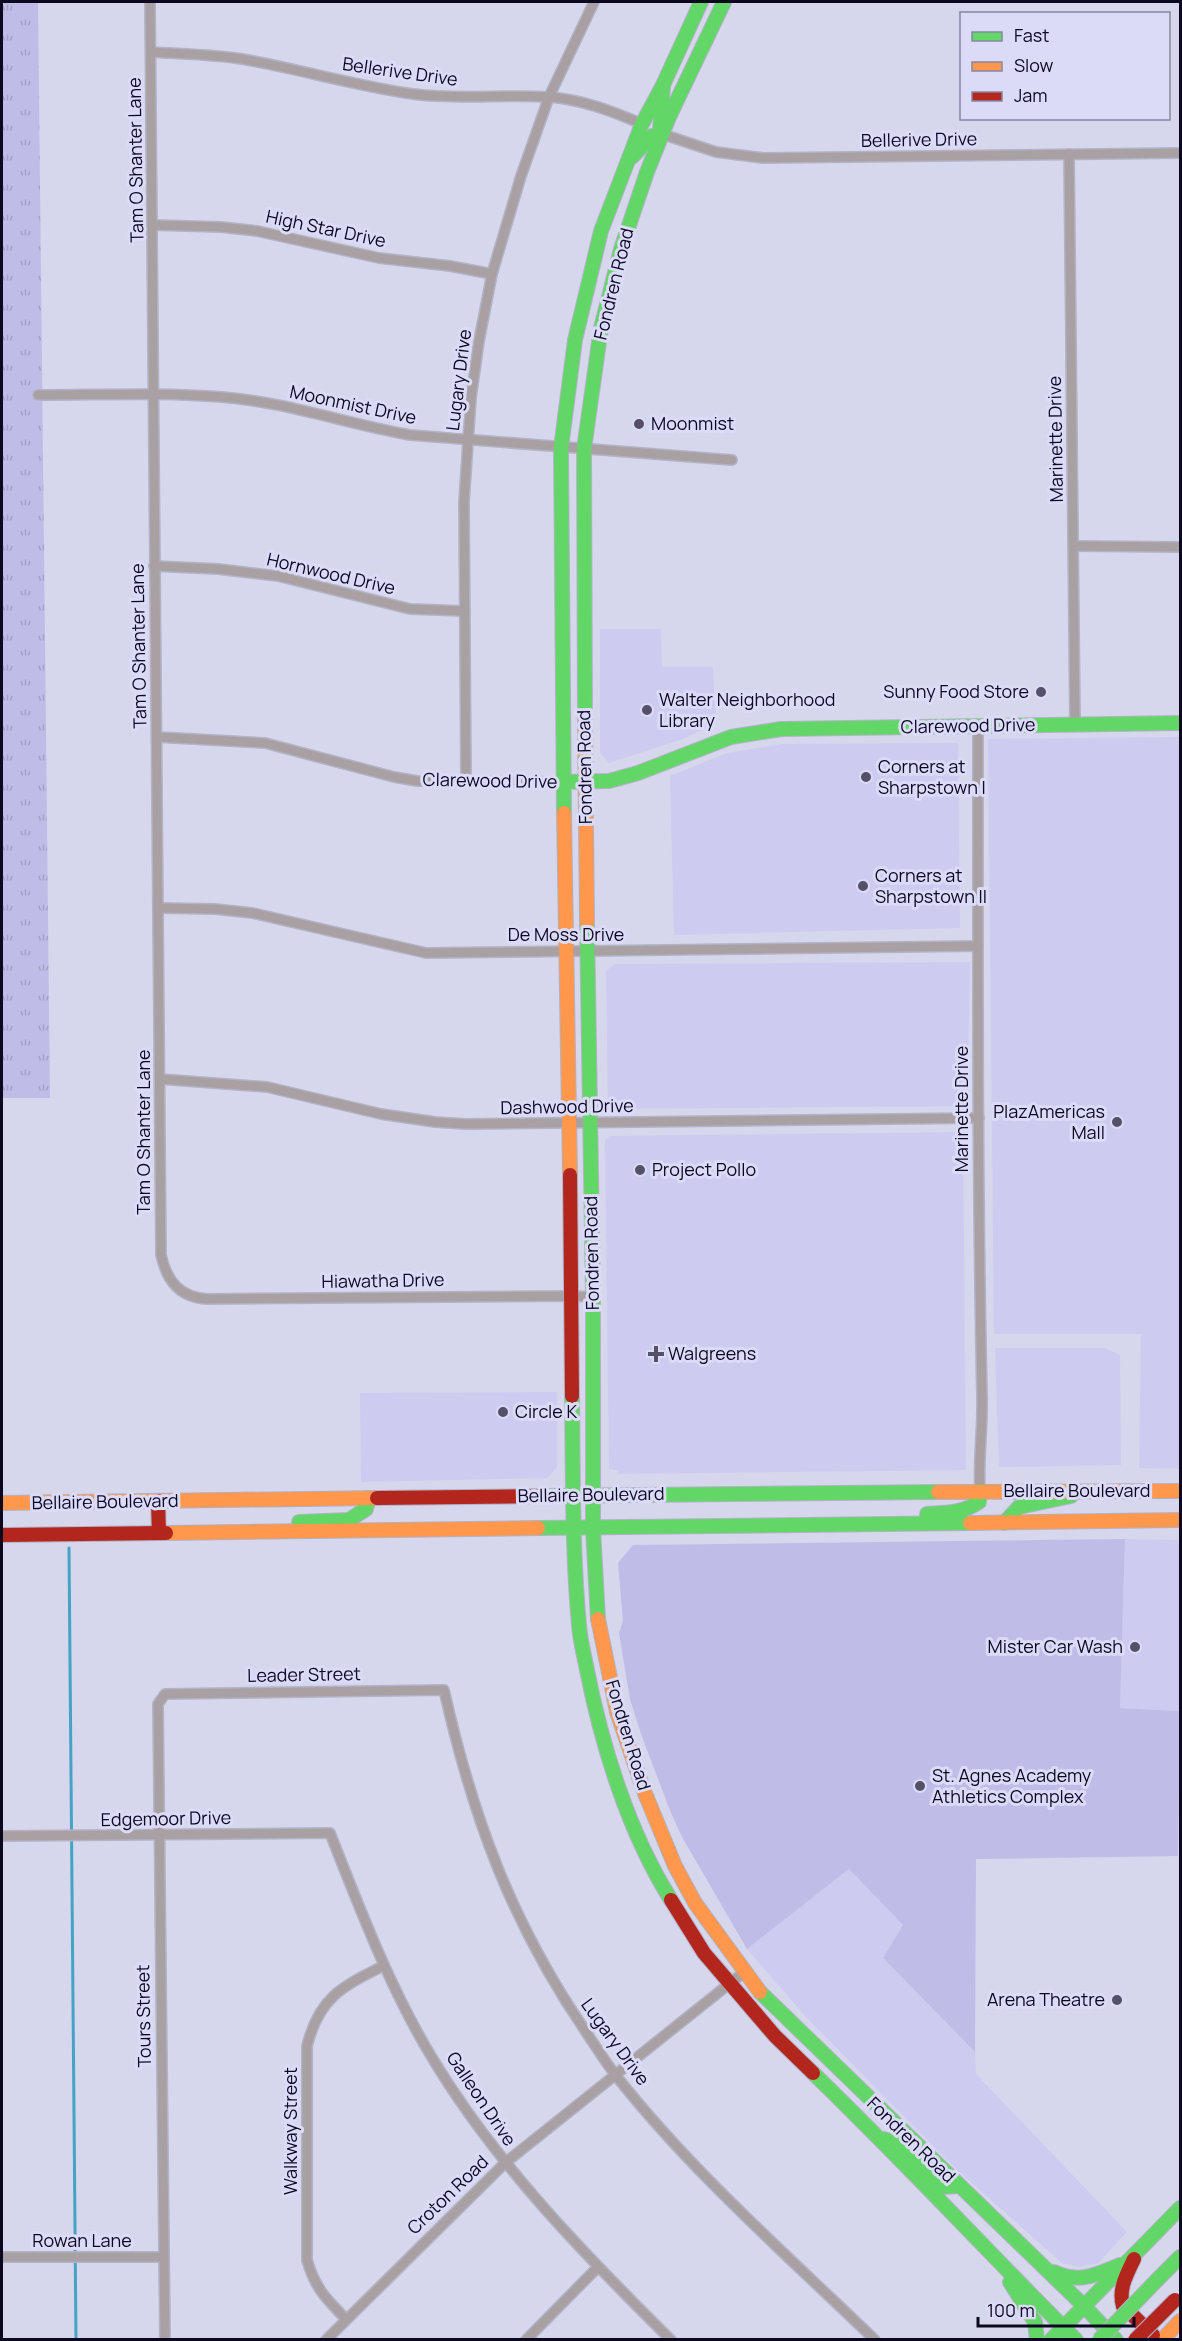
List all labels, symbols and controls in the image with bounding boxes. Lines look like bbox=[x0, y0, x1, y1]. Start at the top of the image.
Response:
legend bbox=[960, 12, 1170, 120]
text: Fast bbox=[1014, 23, 1049, 47]
street label: Bellerive Drive bbox=[341, 51, 459, 91]
text: Slow bbox=[1014, 53, 1054, 77]
street label: Tam O Shanter Lane bbox=[122, 77, 148, 243]
text: Jam bbox=[1014, 83, 1048, 107]
street label: Bellerive Drive bbox=[861, 126, 977, 152]
street label: High Star Drive bbox=[264, 204, 388, 252]
street label: Fondren Road bbox=[588, 225, 638, 342]
street label: Lugary Drive bbox=[440, 328, 476, 432]
street label: Marinette Drive bbox=[1042, 376, 1068, 502]
street label: Moonmist Drive bbox=[288, 379, 419, 429]
place label: Moonmist bbox=[651, 411, 734, 435]
marker: Moonmist bbox=[632, 417, 646, 431]
street label: Hornwood Drive bbox=[265, 547, 398, 599]
street label: Tam O Shanter Lane bbox=[125, 563, 151, 729]
place label: Sunny Food Store bbox=[883, 679, 1029, 703]
marker: Sunny Food Store bbox=[1034, 685, 1048, 699]
place label: Walter Neighborhood Library bbox=[659, 687, 836, 732]
marker: Walter Neighborhood Library bbox=[640, 703, 654, 717]
street label: Fondren Road bbox=[571, 710, 597, 824]
street label: Clarewood Drive bbox=[900, 712, 1036, 738]
place label: Corners at Sharpstown I bbox=[878, 754, 986, 799]
street label: Clarewood Drive bbox=[422, 767, 558, 793]
marker: Corners at Sharpstown I bbox=[859, 770, 873, 784]
place label: Corners at Sharpstown II bbox=[875, 863, 987, 908]
marker: Corners at Sharpstown II bbox=[856, 879, 870, 893]
street label: De Moss Drive bbox=[508, 922, 624, 946]
street label: Marinette Drive bbox=[949, 1046, 973, 1172]
street label: Tam O Shanter Lane bbox=[131, 1049, 155, 1215]
street label: Dashwood Drive bbox=[500, 1093, 634, 1119]
place label: PlazAmericas Mall bbox=[993, 1099, 1105, 1144]
marker: PlazAmericas Mall bbox=[1110, 1115, 1124, 1129]
place label: Project Pollo bbox=[652, 1157, 756, 1181]
marker: Project Pollo bbox=[633, 1163, 647, 1177]
street label: Fondren Road bbox=[578, 1196, 604, 1310]
street label: Hiawatha Drive bbox=[321, 1267, 445, 1293]
place label: Walgreens bbox=[668, 1341, 756, 1365]
marker: Walgreens bbox=[649, 1347, 663, 1361]
place label: Circle K bbox=[515, 1399, 577, 1423]
marker: Circle K bbox=[496, 1405, 510, 1419]
street label: Bellaire Boulevard bbox=[1004, 1478, 1150, 1502]
street label: Bellaire Boulevard bbox=[517, 1481, 665, 1507]
street label: Bellaire Boulevard bbox=[31, 1488, 179, 1514]
place label: Mister Car Wash bbox=[988, 1634, 1123, 1658]
marker: Mister Car Wash bbox=[1128, 1640, 1142, 1654]
street label: Leader Street bbox=[247, 1661, 361, 1687]
street label: Fondren Road bbox=[601, 1677, 657, 1793]
place label: St. Agnes Academy Athletics Complex bbox=[932, 1763, 1092, 1808]
marker: St. Agnes Academy Athletics Complex bbox=[913, 1779, 927, 1793]
street label: Edgemoor Drive bbox=[101, 1805, 231, 1831]
street label: Tours Street bbox=[130, 1964, 156, 2068]
place label: Arena Theatre bbox=[987, 1987, 1105, 2011]
street label: Lugary Drive bbox=[576, 1993, 656, 2090]
marker: Arena Theatre bbox=[1110, 1993, 1124, 2007]
street label: Galleon Drive bbox=[442, 2047, 522, 2150]
street label: Walkway Street bbox=[278, 2067, 302, 2195]
street label: Fondren Road bbox=[862, 2091, 961, 2188]
street label: Croton Road bbox=[401, 2149, 493, 2239]
street label: Rowan Lane bbox=[32, 2228, 132, 2252]
scale bar bbox=[978, 2290, 1134, 2328]
text: 100 m bbox=[987, 2298, 1035, 2322]

